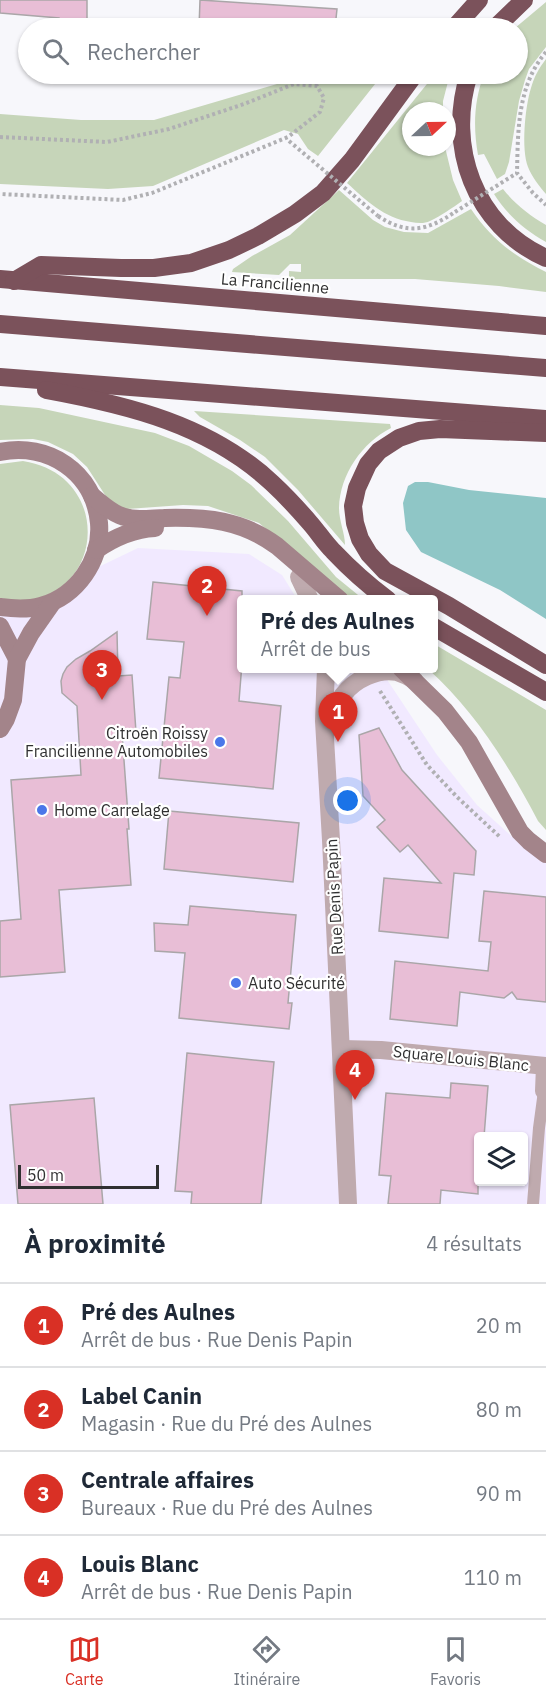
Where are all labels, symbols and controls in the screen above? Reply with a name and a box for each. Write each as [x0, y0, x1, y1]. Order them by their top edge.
search box [18, 18, 528, 84]
icon: search [39, 35, 72, 68]
text: Rechercher [87, 37, 200, 66]
north arrow [402, 102, 456, 156]
street label: La Francilienne [220, 268, 330, 298]
pin: 2 [188, 566, 226, 616]
popup [237, 595, 438, 673]
text: Pré des Aulnes [261, 606, 414, 635]
text: Arrêt de bus [261, 635, 371, 662]
pin: 3 [82, 650, 122, 700]
pin: 1 [318, 692, 358, 742]
place label: Citroën Roissy Francilienne Automobiles [25, 723, 208, 761]
marker: Citroën Roissy Francilienne Automobiles [213, 735, 227, 749]
your location [333, 786, 362, 815]
place label: Home Carrelage [54, 800, 170, 820]
marker: Home Carrelage [35, 803, 49, 817]
street label: Rue Denis Papin [321, 838, 347, 956]
place label: Auto Sécurité [248, 973, 345, 993]
marker: Auto Sécurité [229, 976, 243, 990]
street label: Square Louis Blanc [392, 1041, 530, 1075]
pin: 4 [336, 1050, 374, 1100]
map controls [474, 1132, 528, 1186]
button: layers [474, 1132, 528, 1186]
scale bar [18, 1162, 159, 1190]
text: 50 m [27, 1165, 64, 1185]
text: À proximité [24, 1226, 166, 1260]
text: 4 résultats [426, 1230, 522, 1257]
text: Pré des Aulnes [81, 1297, 235, 1326]
text: 1 [38, 1312, 50, 1339]
text: 20 m [476, 1312, 522, 1339]
text: Arrêt de bus · Rue Denis Papin [81, 1326, 353, 1353]
text: Label Canin [81, 1381, 202, 1410]
text: 2 [38, 1396, 50, 1423]
text: 80 m [476, 1396, 522, 1423]
text: Magasin · Rue du Pré des Aulnes [81, 1410, 372, 1437]
text: Centrale affaires [81, 1465, 254, 1494]
text: 3 [38, 1480, 50, 1507]
text: 90 m [476, 1480, 522, 1507]
text: Bureaux · Rue du Pré des Aulnes [81, 1494, 373, 1521]
text: Louis Blanc [81, 1549, 199, 1578]
text: 4 [38, 1564, 50, 1591]
text: 110 m [464, 1564, 522, 1591]
text: Arrêt de bus · Rue Denis Papin [81, 1578, 353, 1605]
tab: Carte [65, 1633, 104, 1689]
tab: Itinéraire [233, 1633, 300, 1689]
tab: Favoris [430, 1633, 481, 1689]

